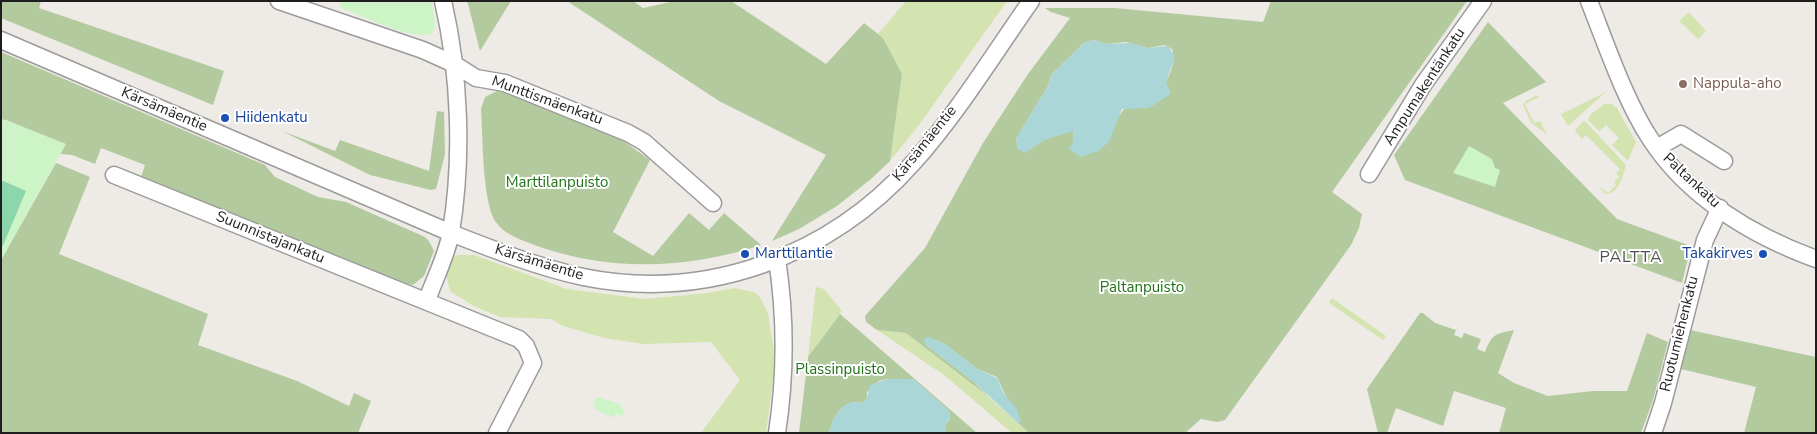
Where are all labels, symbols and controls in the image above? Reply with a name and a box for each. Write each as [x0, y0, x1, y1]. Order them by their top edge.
street label: Ampumakentänkatu [1380, 25, 1470, 149]
street label: Munttismäenkatu [489, 73, 605, 129]
place label: Nappula-aho [1693, 75, 1782, 93]
marker: Nappula-aho [1677, 78, 1689, 90]
street label: Kärsämäentie [118, 84, 210, 136]
street label: Kärsämäentie [889, 103, 961, 185]
place label: Hiidenkatu [235, 109, 308, 127]
marker: Hiidenkatu [219, 112, 231, 124]
street label: Paltankatu [1658, 150, 1724, 212]
park label: Marttilanpuisto [506, 174, 608, 192]
street label: Suunnistajankatu [213, 208, 327, 268]
street label: Kärsämäentie [492, 241, 586, 285]
place label: Marttilantie [755, 245, 833, 263]
place label: Takakirves [1682, 245, 1753, 263]
marker: Marttilantie [739, 248, 751, 260]
district label: PALTTA [1599, 248, 1663, 268]
marker: Takakirves [1757, 248, 1769, 260]
street label: Ruotumiehenkatu [1657, 274, 1703, 394]
park label: Paltanpuisto [1100, 279, 1184, 297]
park label: Plassinpuisto [795, 361, 885, 379]

